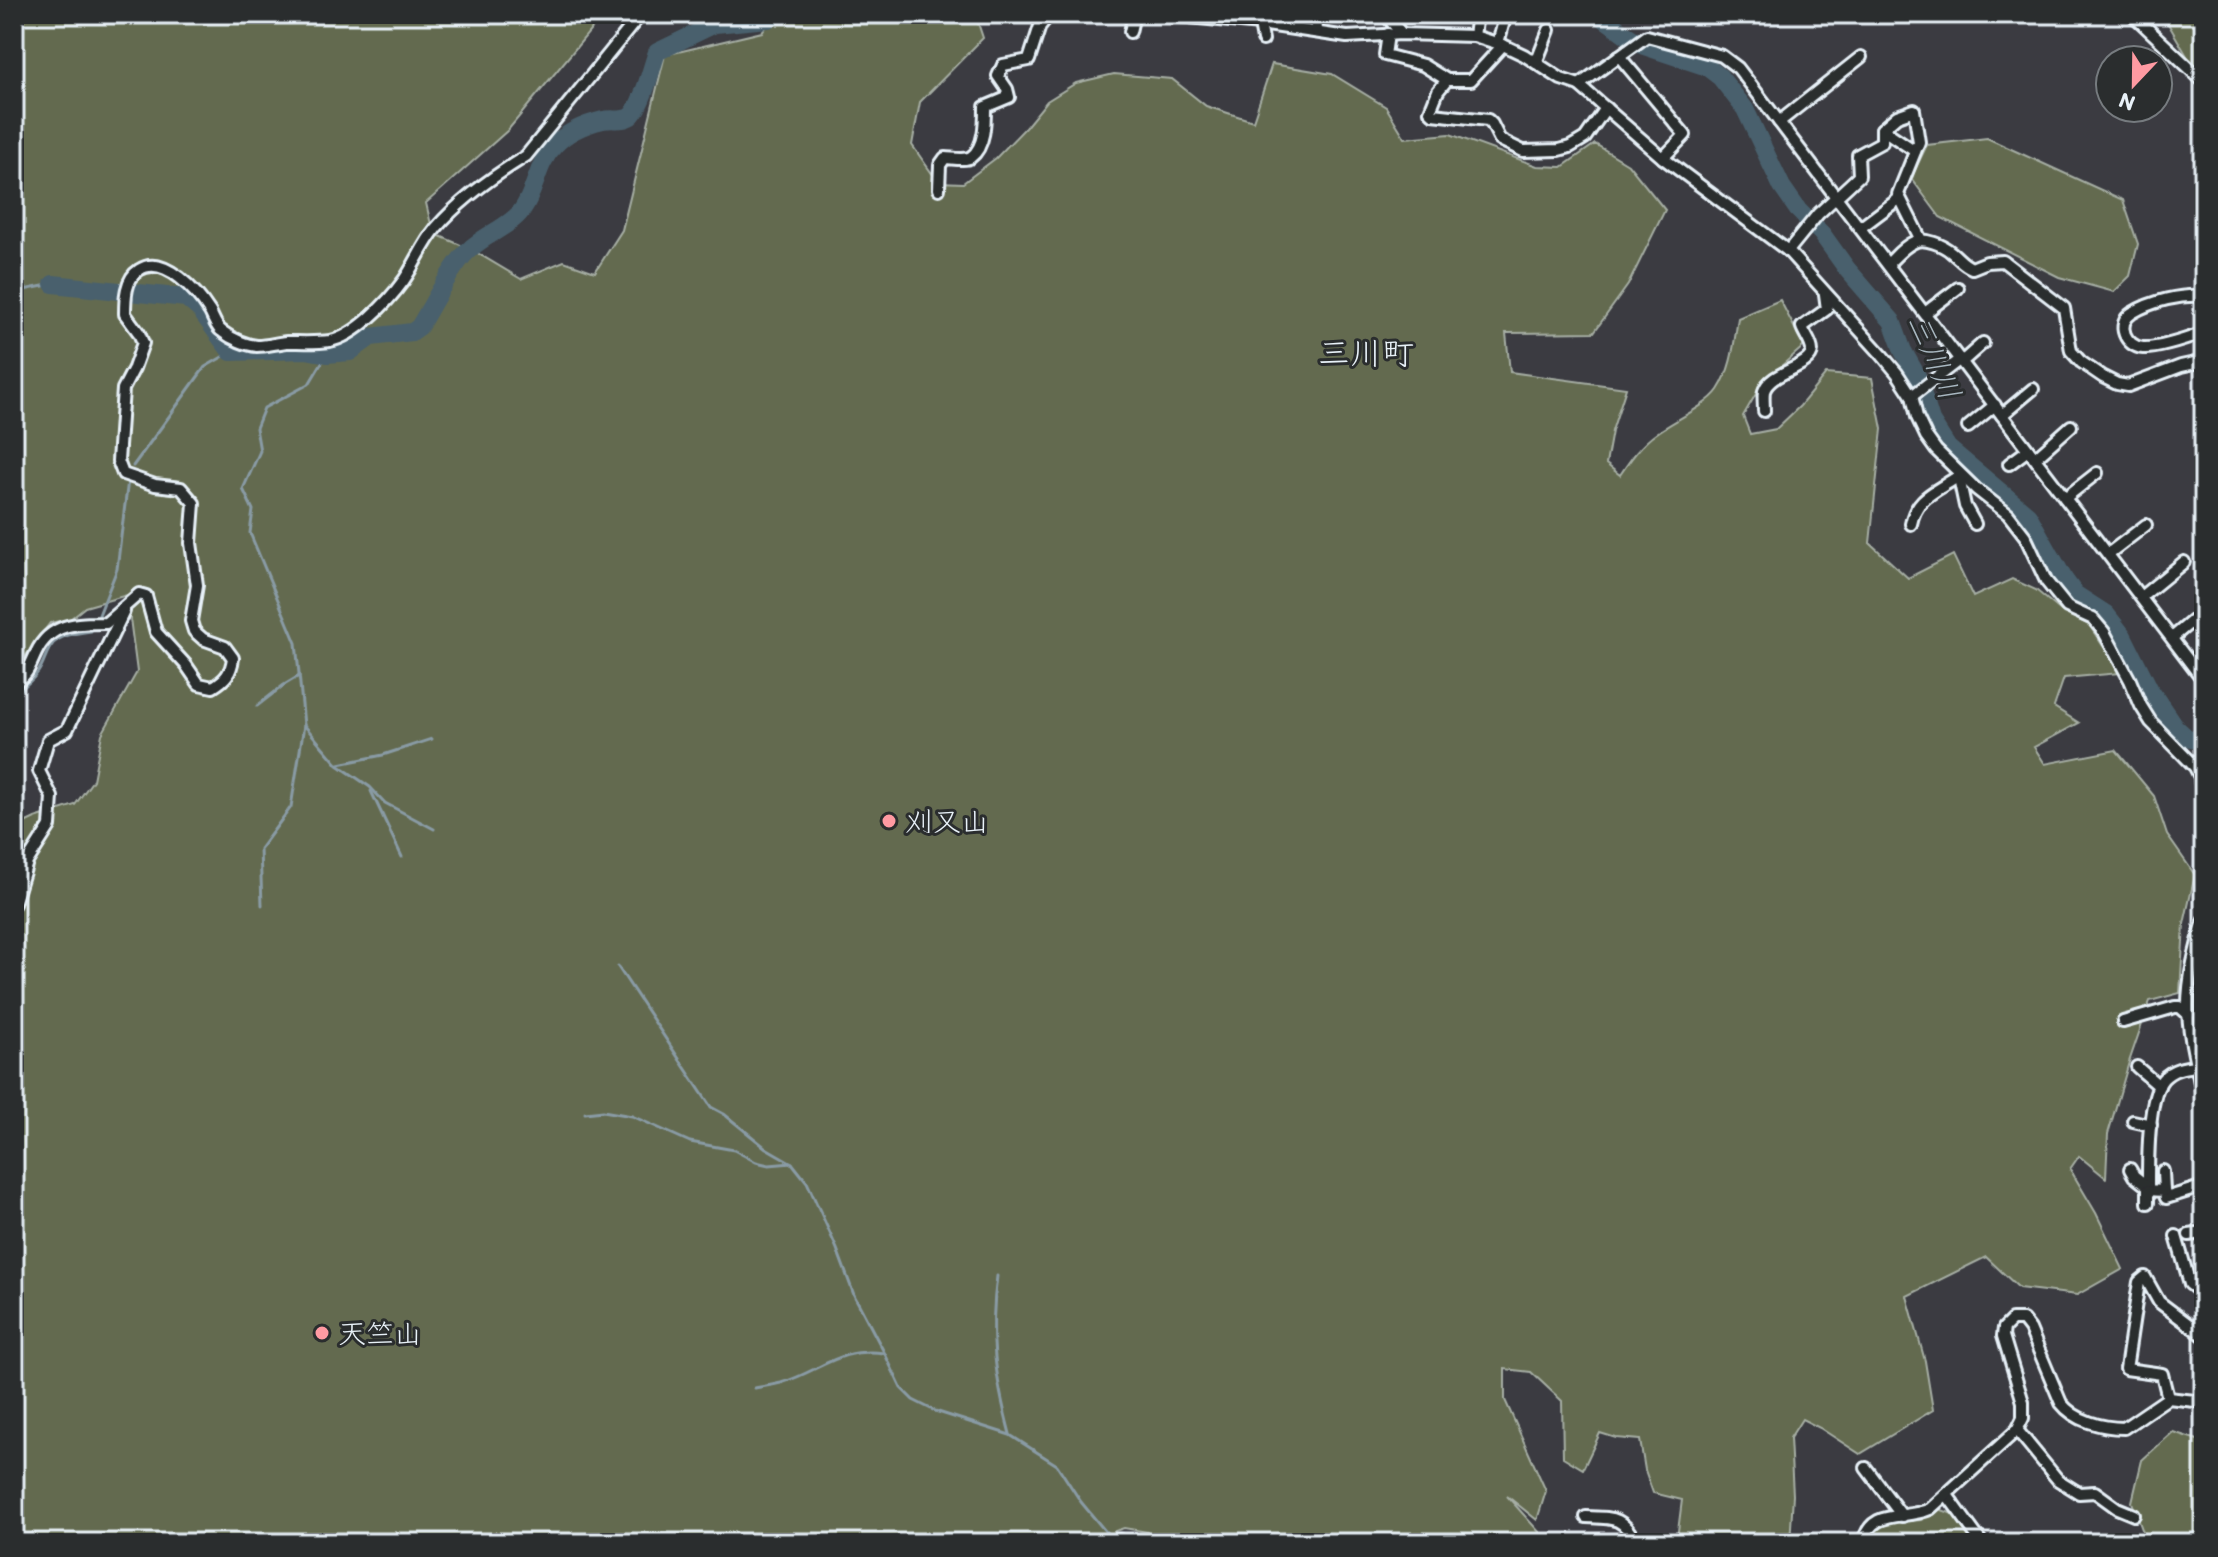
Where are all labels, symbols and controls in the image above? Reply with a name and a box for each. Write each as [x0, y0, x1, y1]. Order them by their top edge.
north arrow [2094, 44, 2174, 124]
text: N [2115, 87, 2139, 117]
water label: 三川川 [1900, 308, 1969, 405]
district label: 三川町 [1318, 334, 1414, 372]
place label: 刈又山 [905, 804, 989, 838]
marker: 刈又山 [880, 812, 898, 830]
place label: 天竺山 [338, 1316, 422, 1350]
marker: 天竺山 [313, 1324, 331, 1342]

